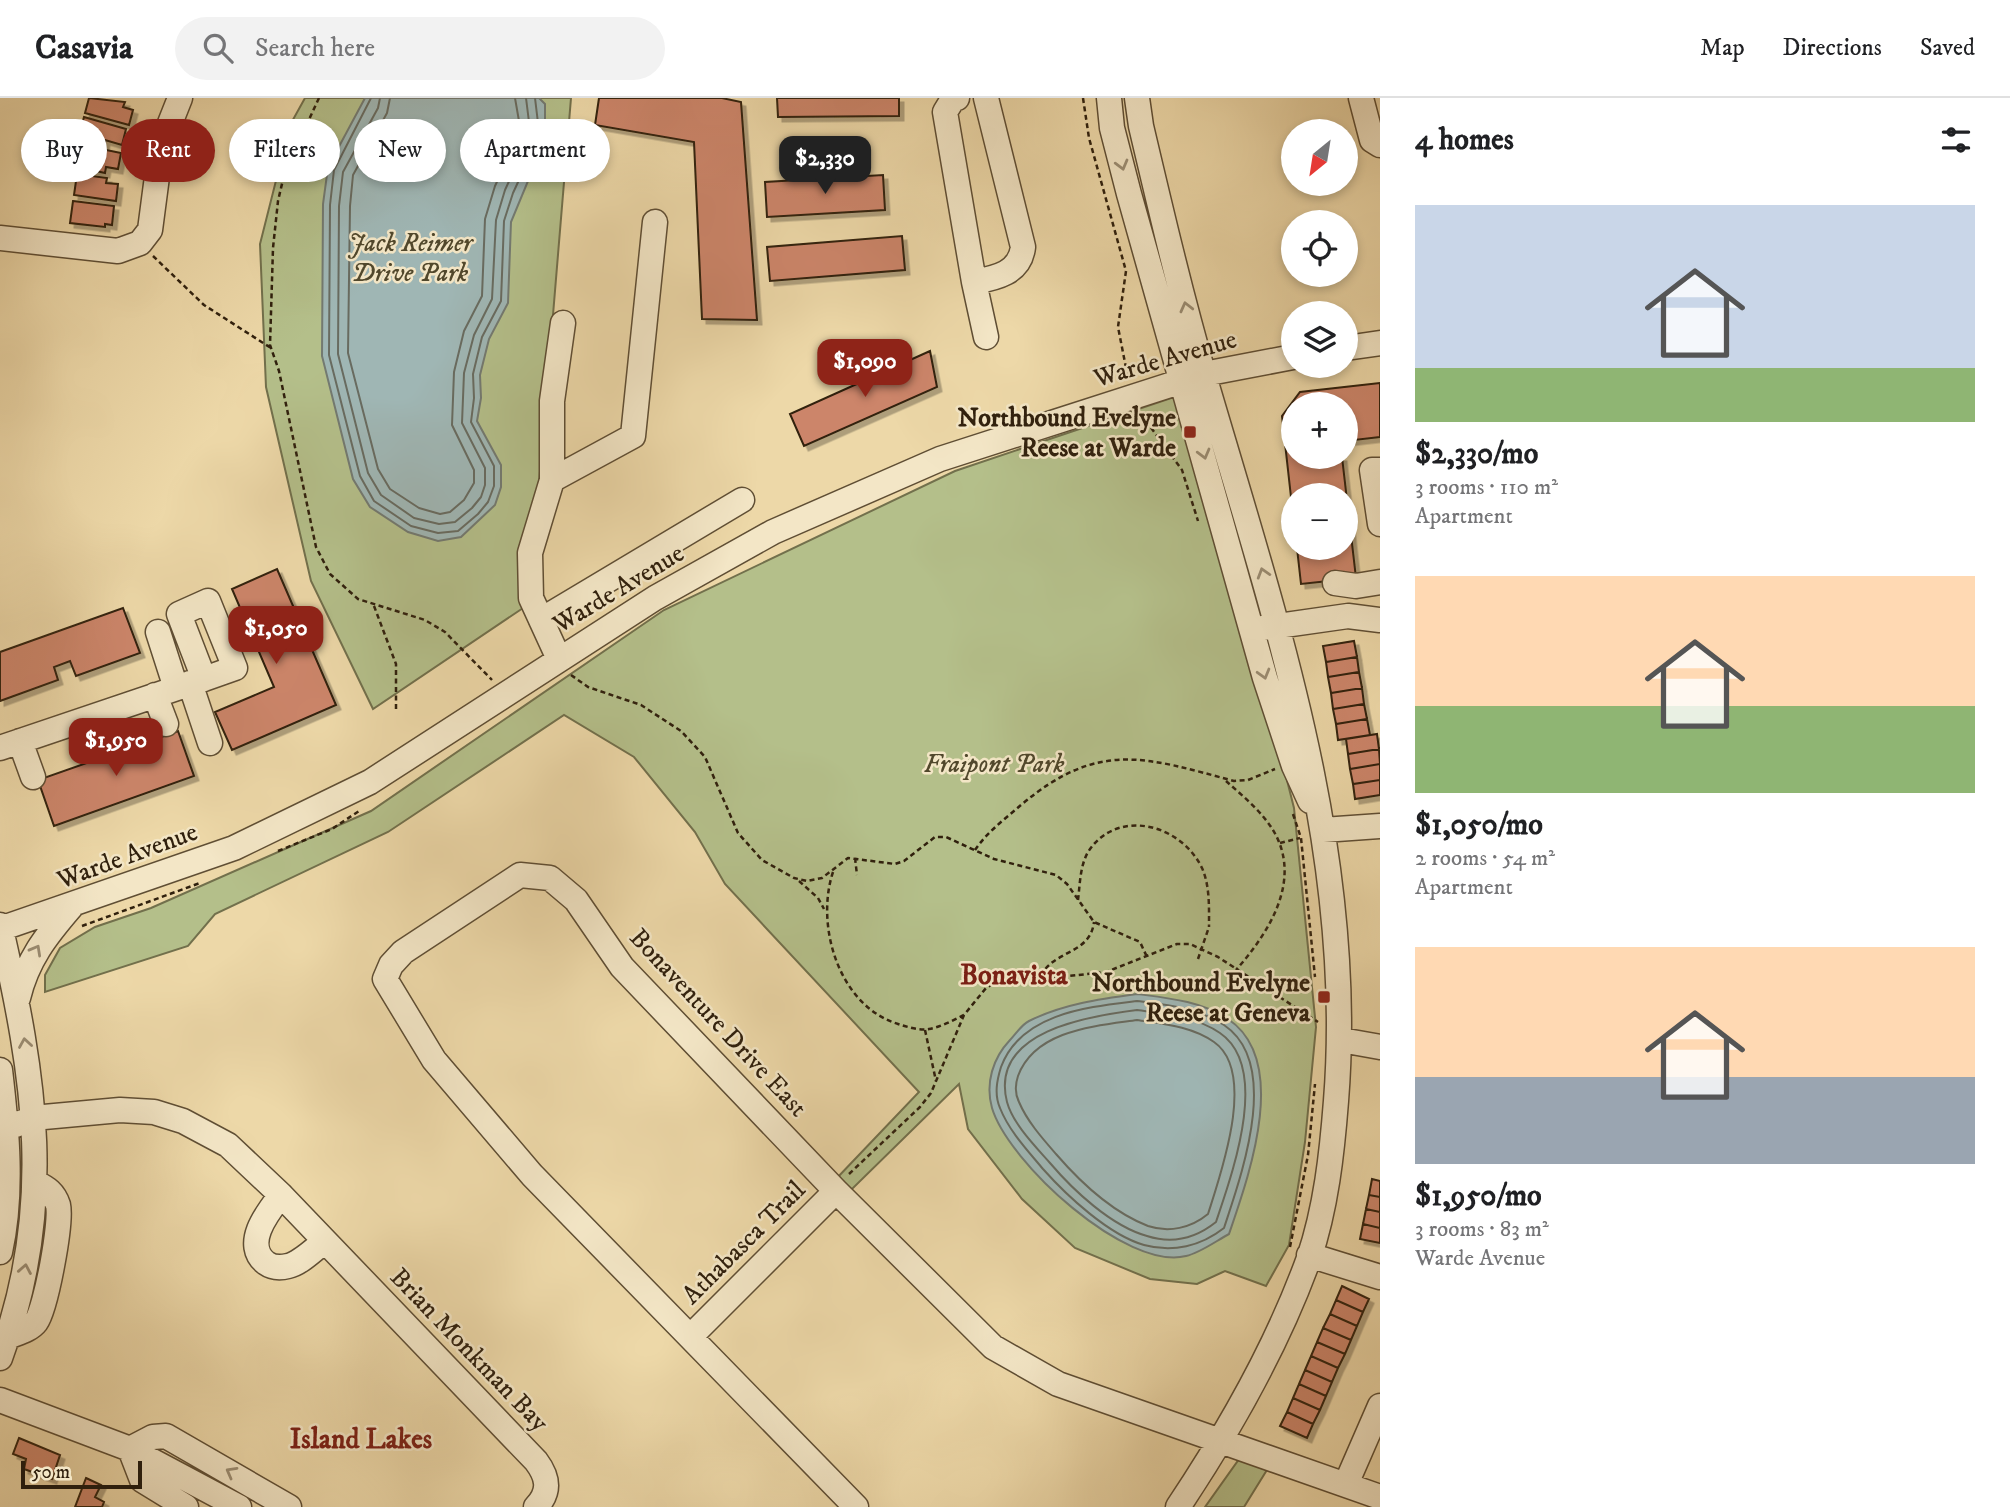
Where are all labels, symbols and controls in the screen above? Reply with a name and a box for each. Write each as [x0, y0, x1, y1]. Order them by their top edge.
search box [175, 17, 665, 80]
text: Casavia [35, 28, 133, 69]
icon: search [199, 29, 237, 67]
text: Search here [255, 32, 375, 65]
text: Map [1700, 33, 1745, 63]
text: Directions [1783, 33, 1882, 63]
text: Saved [1920, 33, 1975, 63]
chip: Buy [21, 119, 107, 182]
chip: Rent [121, 119, 215, 182]
chip: Filters [229, 119, 340, 182]
chip: New [354, 119, 446, 182]
chip: Apartment [460, 119, 610, 182]
north arrow [1281, 119, 1358, 196]
map controls [1281, 119, 1358, 560]
icon: filters [1937, 121, 1975, 159]
text: 4 homes [1415, 122, 1514, 159]
pin: $2,330 [768, 136, 882, 196]
text: $2,330 [795, 144, 855, 173]
one-way arrow [1113, 159, 1128, 171]
button: locate [1281, 210, 1358, 287]
park label: Jack Reimer Drive Park [348, 227, 474, 290]
icon: home [1632, 250, 1758, 376]
one-way arrow [1180, 301, 1194, 313]
button: layers [1281, 301, 1358, 378]
street label: Warde Avenue [1089, 323, 1241, 396]
pin: $1,090 [808, 340, 922, 399]
text: $1,090 [833, 347, 897, 376]
button: + [1281, 392, 1358, 469]
place label: Northbound Evelyne Reese at Warde [957, 402, 1176, 465]
marker: Northbound Evelyne Reese at Warde [1182, 424, 1198, 440]
text: $2,330/mo [1415, 436, 1538, 473]
one-way arrow [1195, 448, 1210, 460]
text: 3 rooms · 110 m² [1415, 473, 1558, 502]
button: − [1281, 483, 1358, 560]
text: Apartment [1415, 502, 1513, 531]
street label: Warde Avenue [546, 537, 690, 642]
one-way arrow [1257, 567, 1272, 579]
pin: $1,050 [219, 606, 333, 666]
text: $1,050 [244, 614, 308, 643]
icon: home [1632, 621, 1758, 747]
one-way arrow [1255, 668, 1270, 680]
pin: $1,950 [59, 718, 173, 778]
text: $1,950 [85, 726, 147, 755]
park label: Fraipont Park [924, 748, 1064, 781]
text: $1,050/mo [1415, 807, 1543, 844]
street label: Warde Avenue [52, 816, 202, 897]
text: 2 rooms · 54 m² [1415, 844, 1555, 873]
text: Apartment [1415, 873, 1513, 902]
street label: Bonaventure Drive East [622, 922, 814, 1124]
one-way arrow [28, 945, 41, 958]
district label: Bonavista [960, 958, 1069, 993]
place label: Northbound Evelyne Reese at Geneva [1091, 967, 1311, 1030]
marker: Northbound Evelyne Reese at Geneva [1316, 989, 1332, 1005]
icon: home [1632, 992, 1758, 1118]
one-way arrow [18, 1037, 33, 1049]
street label: Athabasca Trail [675, 1174, 813, 1312]
text: $1,950/mo [1415, 1178, 1542, 1215]
text: 3 rooms · 83 m² [1415, 1215, 1549, 1244]
text: Warde Avenue [1415, 1244, 1545, 1273]
street label: Brian Monkman Bay [382, 1261, 556, 1439]
one-way arrow [17, 1263, 32, 1275]
district label: Island Lakes [290, 1422, 433, 1457]
scale bar [21, 1458, 142, 1490]
text: 50 m [32, 1461, 70, 1484]
one-way arrow [225, 1467, 238, 1480]

